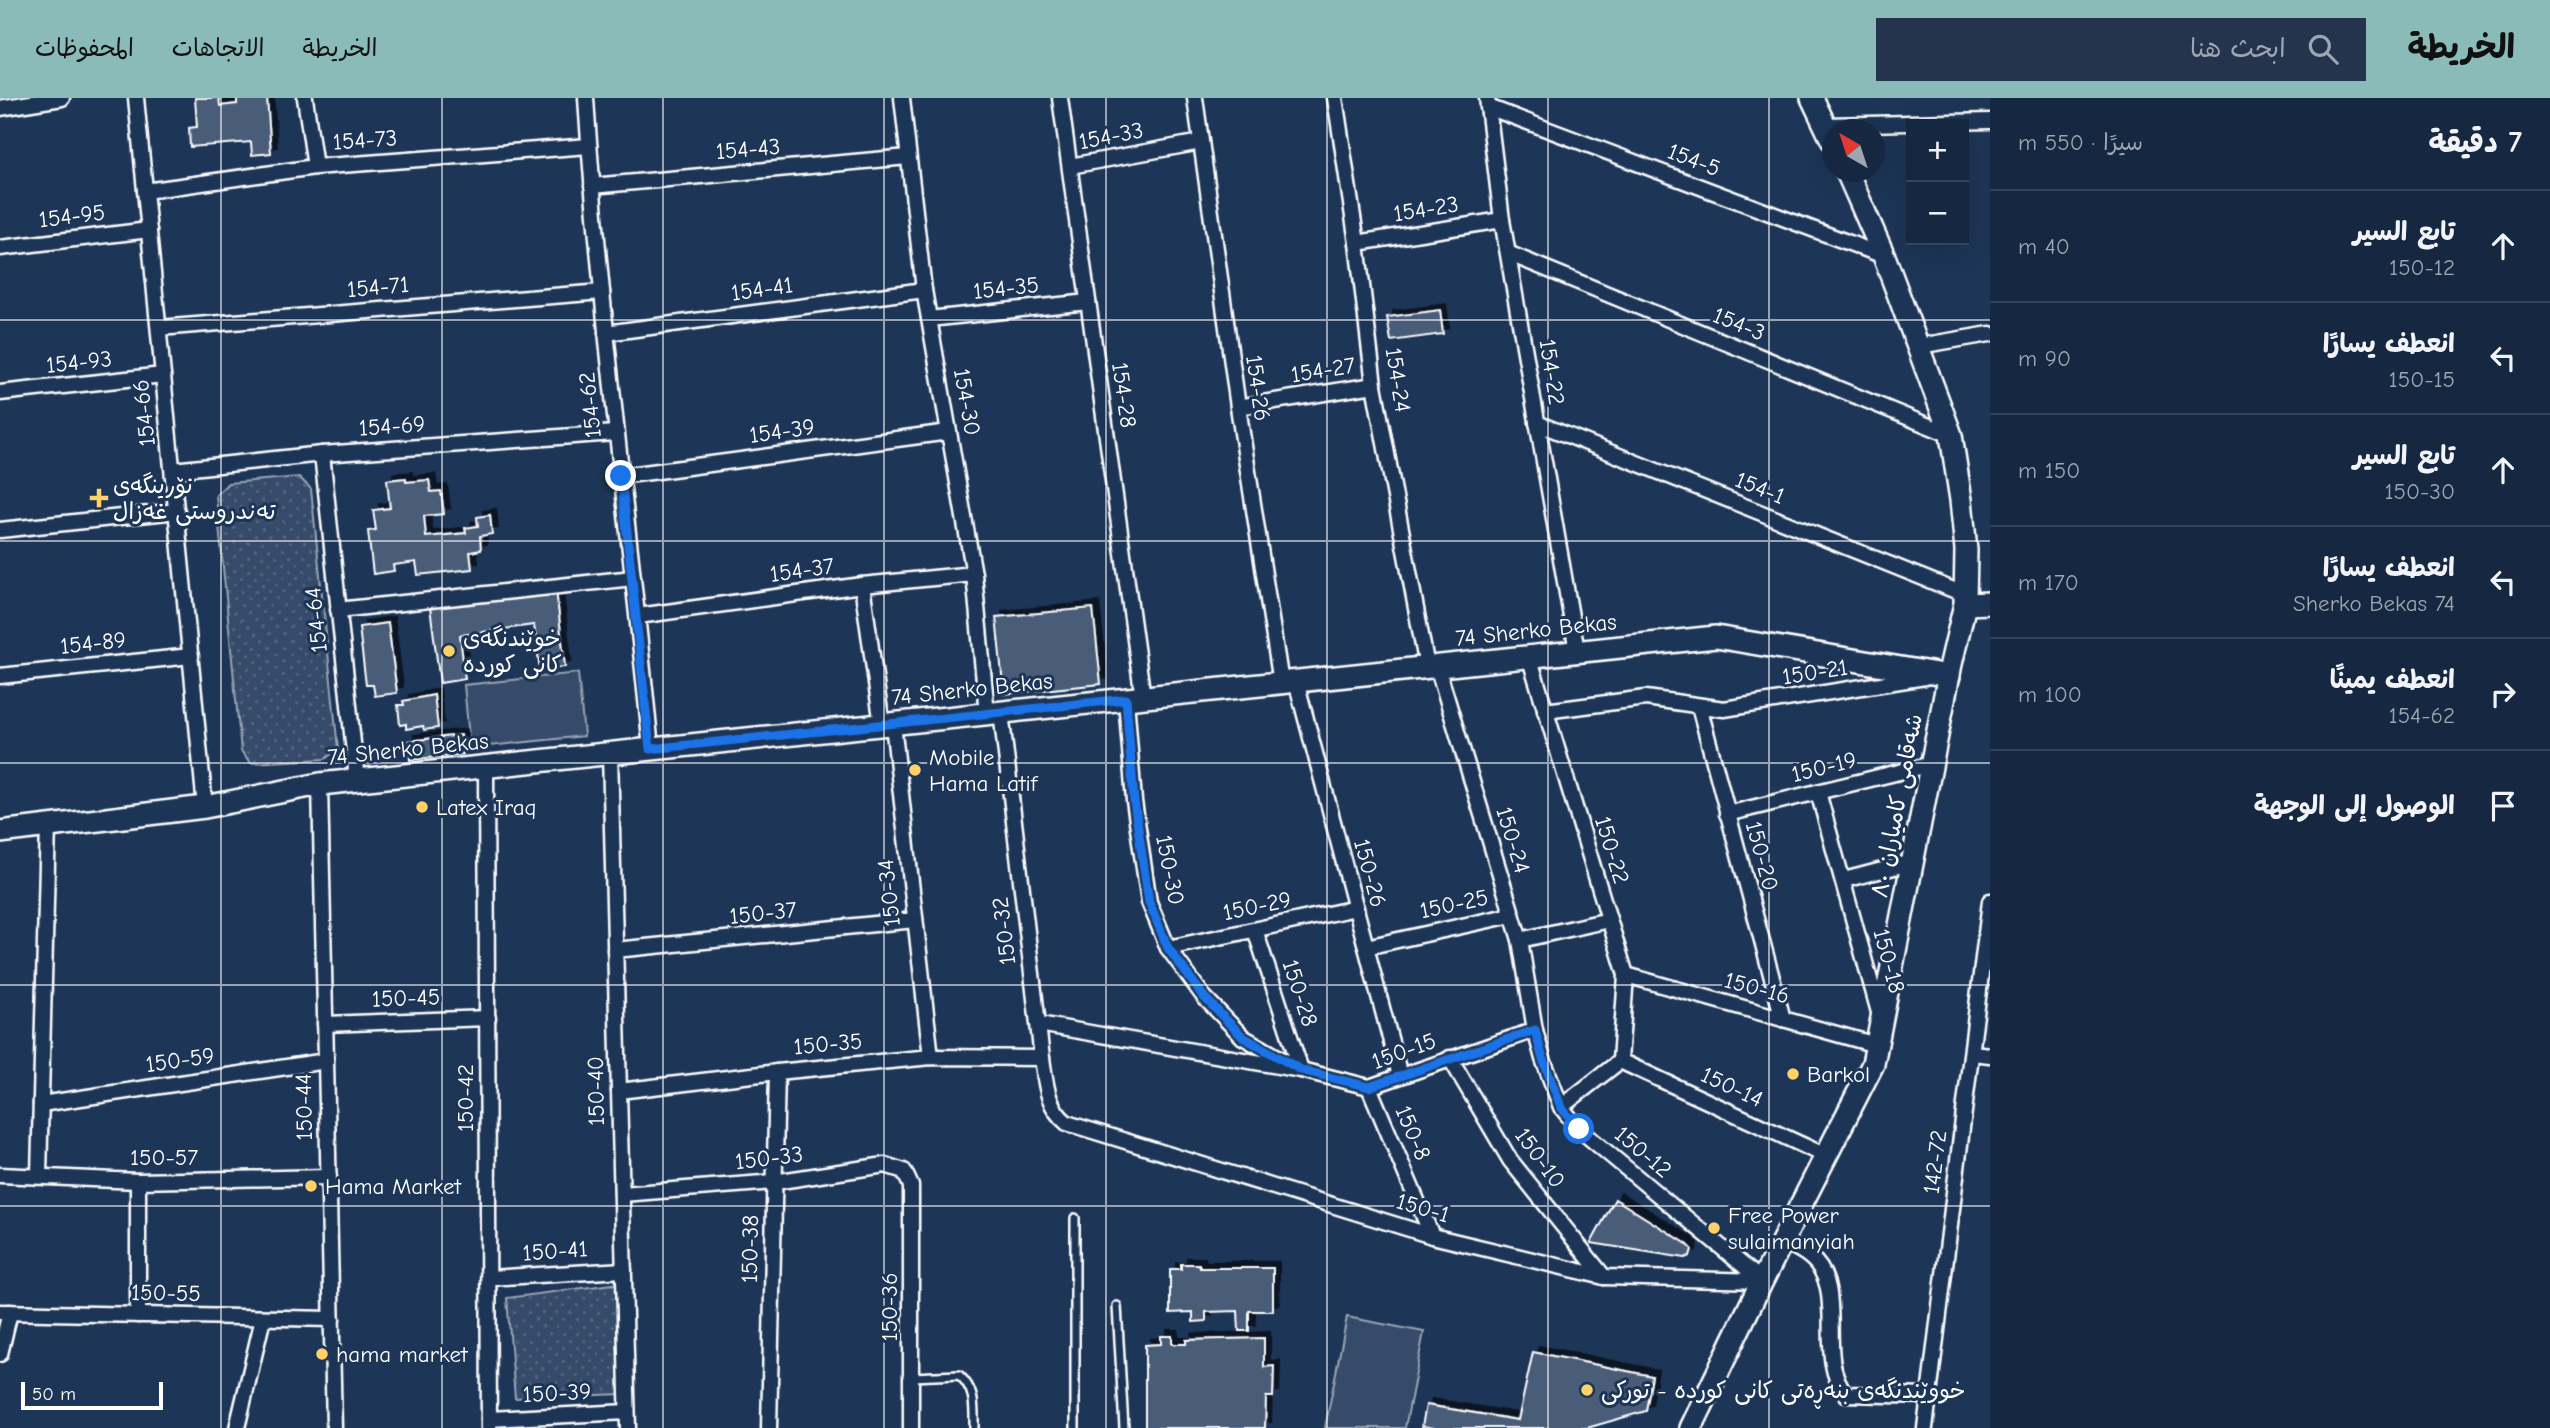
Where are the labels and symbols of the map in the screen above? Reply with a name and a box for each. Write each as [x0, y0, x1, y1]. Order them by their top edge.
street label: 154-33 [1076, 117, 1146, 155]
north arrow [1822, 119, 1885, 182]
street label: 154-73 [332, 124, 398, 156]
street label: 154-43 [715, 133, 781, 165]
street label: 154-5 [1664, 138, 1724, 182]
street label: 154-23 [1391, 191, 1461, 227]
street label: 154-95 [37, 199, 107, 233]
street label: 154-71 [346, 271, 410, 303]
street label: 154-41 [729, 271, 795, 307]
street label: 154-35 [972, 271, 1040, 305]
street label: 154-3 [1709, 301, 1769, 347]
street label: 154-22 [1534, 337, 1570, 407]
street label: 154-93 [45, 345, 113, 379]
street label: 154-24 [1380, 346, 1416, 414]
street label: 154-27 [1289, 352, 1357, 388]
street label: 154-26 [1240, 353, 1276, 423]
street label: 154-28 [1106, 361, 1142, 429]
street label: 154-30 [948, 366, 986, 438]
street label: 154-62 [573, 371, 607, 439]
street label: 154-66 [127, 378, 161, 448]
street label: 154-69 [358, 410, 426, 442]
street label: 154-39 [748, 413, 816, 449]
route end [605, 460, 636, 491]
street label: 154-1 [1731, 466, 1789, 510]
place label: نۆرینگەی تەندروستی غەزال [113, 472, 276, 526]
marker: نۆرینگەی تەندروستی غەزال [91, 490, 107, 506]
street label: 154-37 [768, 552, 836, 588]
street label: 154-64 [299, 586, 333, 654]
street label: 74 Sherko Bekas [1454, 608, 1618, 652]
place label: خوێندنگەی کانی کوردە [463, 625, 562, 679]
street label: 154-89 [59, 626, 127, 660]
marker: خوێندنگەی کانی کوردە [441, 643, 457, 659]
street label: 150-21 [1780, 654, 1850, 690]
street label: 74 Sherko Bekas [890, 667, 1054, 711]
street label: شەقامی کامیاران ٨٠ [1866, 712, 1929, 901]
street label: 74 Sherko Bekas [326, 727, 490, 771]
place label: Mobile Hama Latif [929, 744, 1039, 797]
street label: 150-19 [1789, 746, 1859, 788]
marker: Mobile Hama Latif [907, 762, 923, 778]
place label: Latex Iraq [436, 794, 537, 821]
marker: Latex Iraq [414, 799, 430, 815]
street label: 150-24 [1490, 804, 1536, 876]
street label: 150-22 [1589, 813, 1635, 887]
street label: 150-20 [1740, 818, 1784, 894]
street label: 150-30 [1150, 833, 1190, 907]
street label: 150-26 [1348, 836, 1392, 910]
street label: 150-34 [872, 858, 906, 928]
street label: 150-25 [1417, 884, 1491, 924]
street label: 150-29 [1220, 886, 1294, 926]
street label: 150-32 [986, 895, 1022, 967]
street label: 150-37 [728, 896, 798, 930]
street label: 150-18 [1867, 926, 1911, 996]
street label: 150-28 [1277, 956, 1323, 1030]
street label: 150-16 [1721, 966, 1793, 1010]
street label: 150-45 [371, 983, 441, 1013]
street label: 150-15 [1368, 1027, 1440, 1075]
street label: 150-35 [792, 1028, 864, 1060]
street label: 150-59 [144, 1042, 216, 1078]
street label: 150-40 [582, 1056, 610, 1126]
street label: 150-14 [1697, 1061, 1767, 1113]
place label: Barkol [1807, 1061, 1870, 1088]
street label: 150-42 [452, 1064, 479, 1132]
marker: Barkol [1785, 1066, 1801, 1082]
street label: 150-44 [290, 1073, 318, 1141]
street label: 150-8 [1389, 1102, 1437, 1164]
route start [1563, 1113, 1594, 1144]
street label: 150-12 [1609, 1120, 1677, 1184]
street label: 150-10 [1509, 1123, 1571, 1193]
street label: 142-72 [1918, 1128, 1952, 1196]
street label: 150-33 [734, 1140, 804, 1176]
street label: 150-57 [130, 1144, 198, 1171]
place label: Hama Market [325, 1173, 463, 1200]
marker: Hama Market [303, 1178, 319, 1194]
street label: 150-1 [1393, 1188, 1453, 1228]
place label: Free Power sulaimanyiah [1728, 1202, 1855, 1255]
street label: 150-38 [736, 1215, 764, 1283]
marker: Free Power sulaimanyiah [1706, 1220, 1722, 1236]
street label: 150-41 [522, 1235, 588, 1267]
street label: 150-36 [876, 1273, 903, 1341]
street label: 150-55 [131, 1279, 201, 1307]
place label: hama market [336, 1341, 469, 1368]
marker: hama market [314, 1346, 330, 1362]
place label: خووێندنگەی بنەڕەتی کانی کوردە - تورکی [1601, 1377, 1966, 1409]
street label: 150-39 [522, 1378, 592, 1408]
scale bar [21, 1379, 163, 1411]
marker: خووێندنگەی بنەڕەتی کانی کوردە - تورکی [1579, 1382, 1595, 1398]

